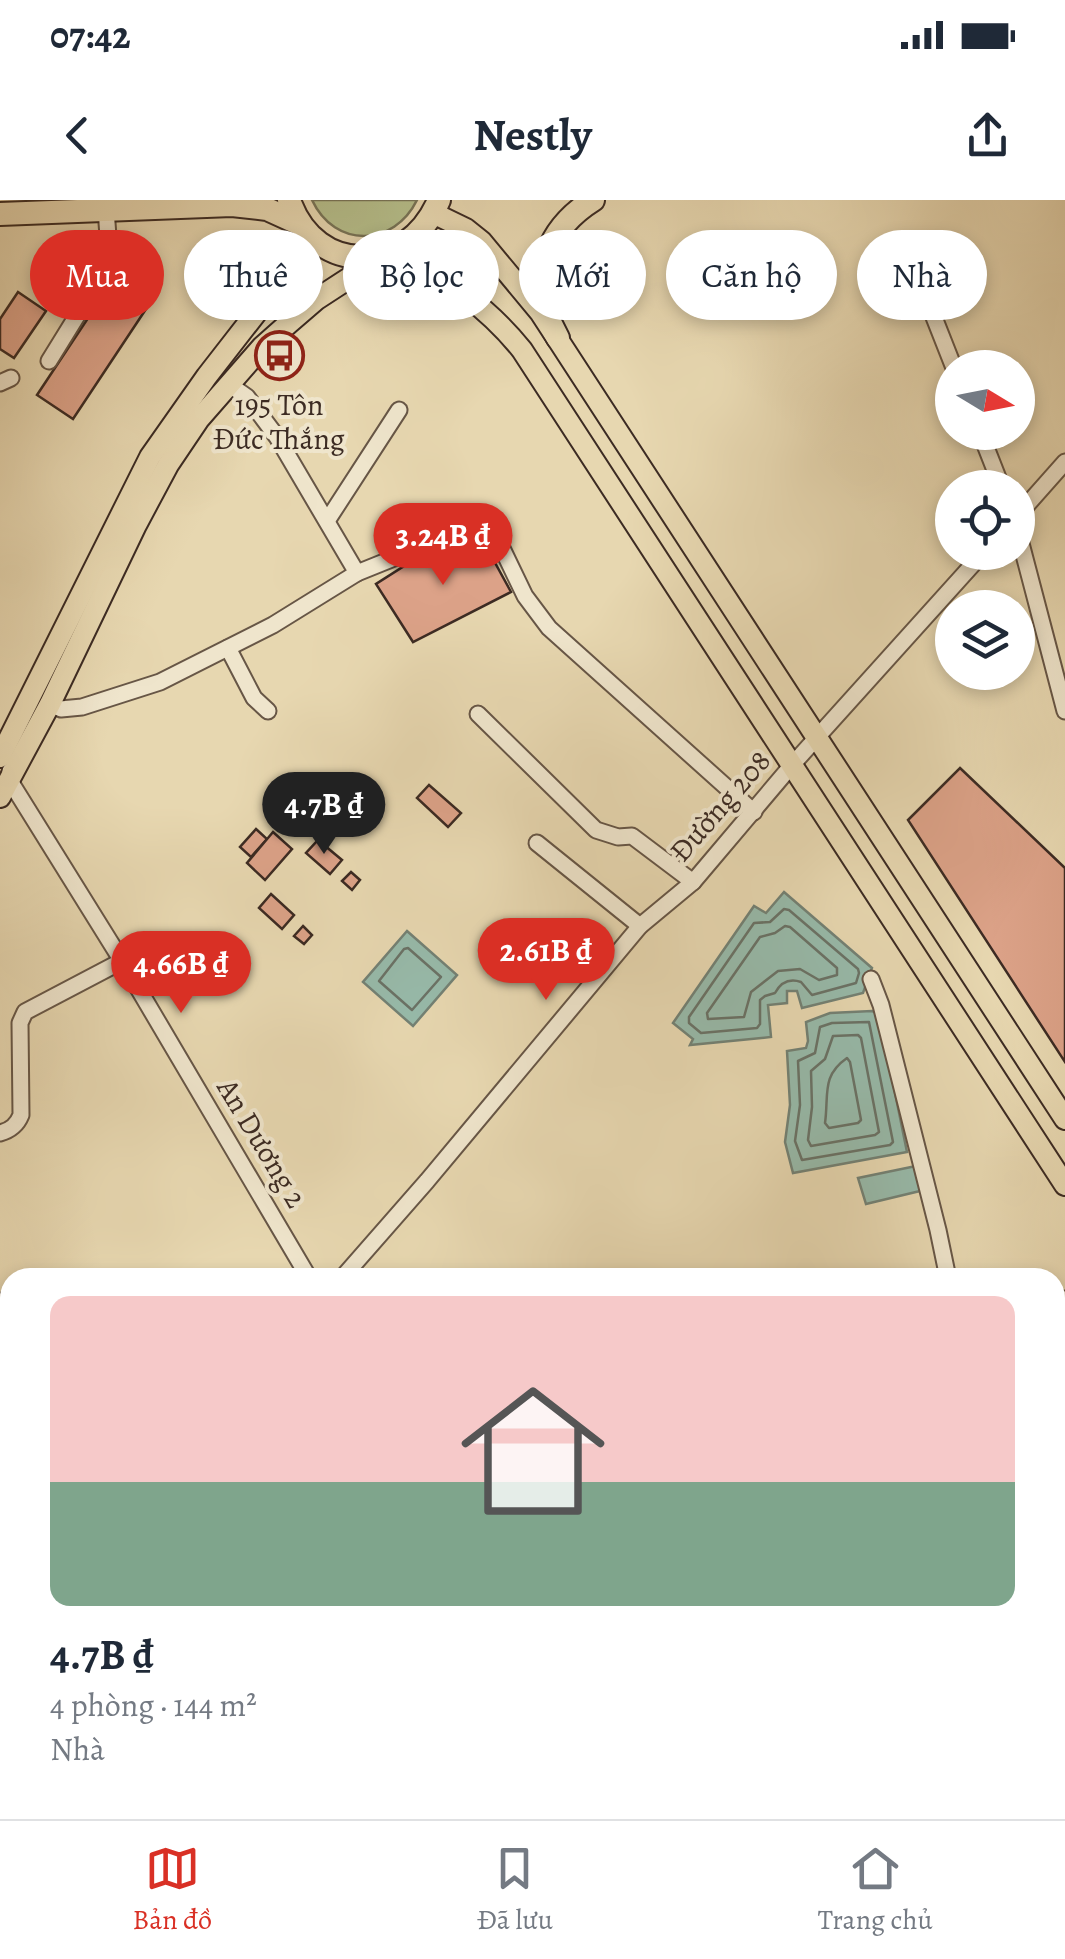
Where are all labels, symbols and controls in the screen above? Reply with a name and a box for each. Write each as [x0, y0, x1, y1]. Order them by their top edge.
text: 07:42 [50, 9, 131, 61]
text: Nestly [473, 104, 592, 166]
icon: back [50, 108, 105, 163]
icon: share [960, 108, 1015, 163]
chip: Mua [30, 230, 164, 320]
chip: Thuê [184, 230, 323, 320]
chip: Bộ lọc [343, 230, 499, 320]
chip: Mới [519, 230, 646, 320]
chip: Căn hộ [666, 230, 837, 320]
chip: Nhà [857, 230, 987, 320]
bus stop icon: 195 Tôn Đức Thắng [253, 330, 305, 382]
north arrow [935, 350, 1035, 450]
map controls [935, 350, 1035, 690]
place label: 195 Tôn Đức Thắng [213, 385, 345, 459]
button: locate [935, 470, 1035, 570]
pin: 3.24B ₫ [351, 503, 535, 588]
text: 3.24B ₫ [395, 513, 491, 557]
button: layers [935, 590, 1035, 690]
street label: Đường 208 [660, 742, 780, 870]
pin: 4.7B ₫ [243, 772, 405, 857]
text: 4.7B ₫ [284, 782, 364, 826]
pin: 2.61B ₫ [454, 918, 638, 1003]
text: 2.61B ₫ [500, 928, 592, 972]
pin: 4.66B ₫ [89, 931, 273, 1016]
text: 4.66B ₫ [133, 941, 229, 985]
street label: An Dương 2 [207, 1070, 316, 1215]
icon: home [443, 1361, 623, 1541]
text: 4.7B ₫ [50, 1626, 154, 1683]
text: 4 phòng · 144 m² [50, 1683, 257, 1727]
text: Nhà [50, 1727, 105, 1771]
tab: Bản đồ [132, 1841, 212, 1939]
tab: Đã lưu [477, 1841, 553, 1939]
tab: Trang chủ [818, 1841, 933, 1939]

